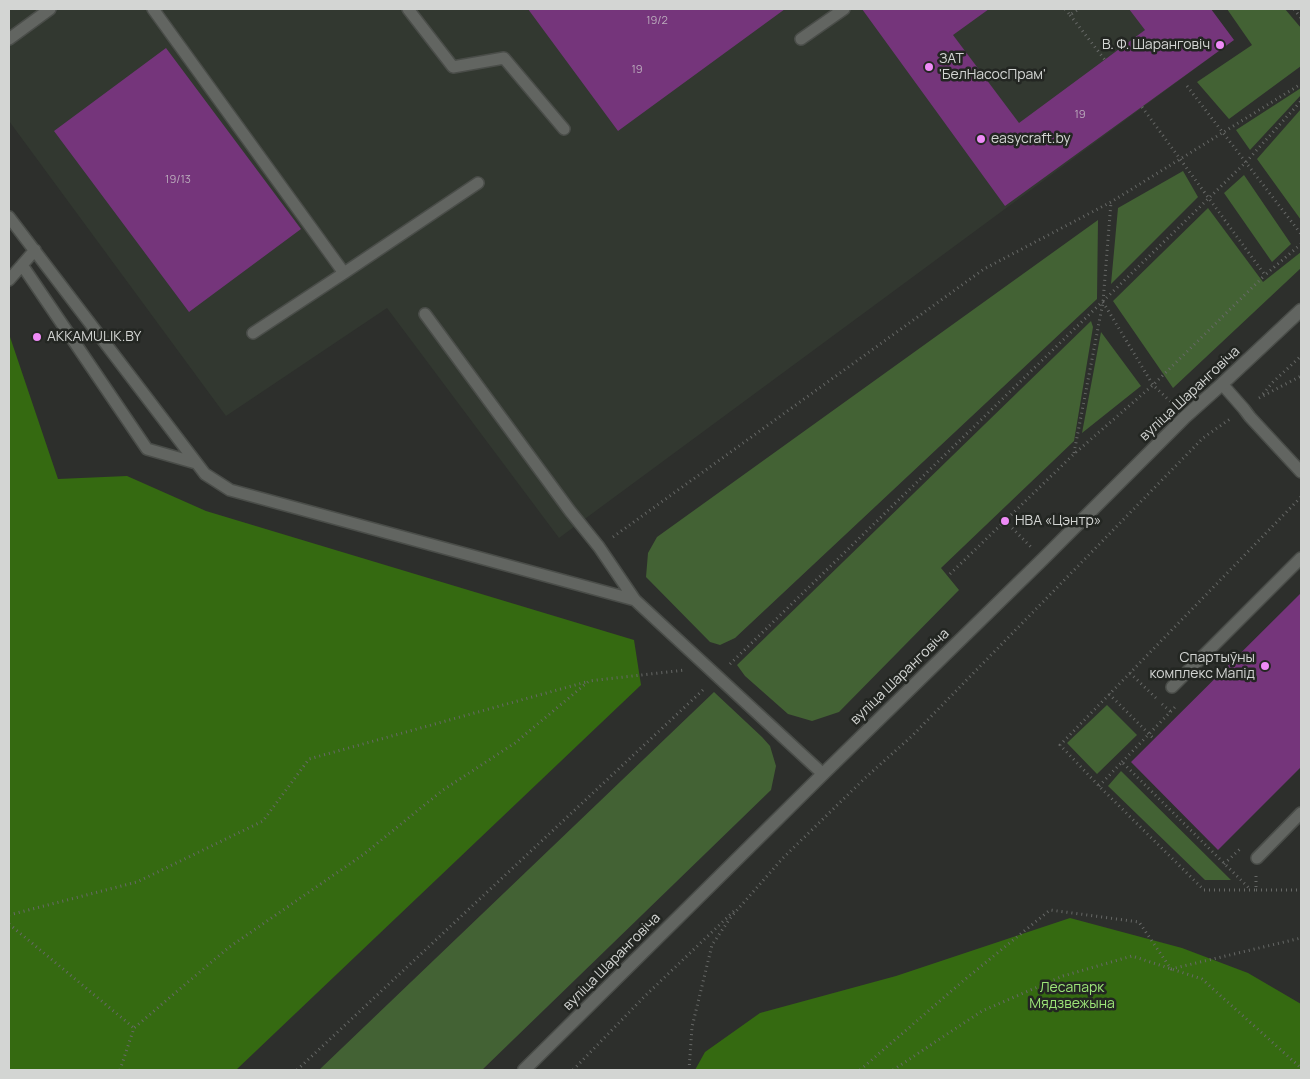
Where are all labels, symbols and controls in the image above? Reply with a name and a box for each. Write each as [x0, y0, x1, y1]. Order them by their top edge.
house number: 19/2 [646, 14, 668, 28]
place label: В. Ф. Шаранговіч [1102, 37, 1210, 53]
marker: В. Ф. Шаранговіч [1214, 39, 1226, 51]
place label: ЗАТ 'БелНасосПрам' [939, 51, 1046, 84]
marker: ЗАТ 'БелНасосПрам' [923, 61, 935, 73]
house number: 19 [631, 63, 643, 77]
house number: 19 [1074, 108, 1086, 122]
place label: easycraft.by [991, 131, 1071, 147]
marker: easycraft.by [975, 133, 987, 145]
house number: 19/13 [165, 173, 191, 187]
place label: AKKAMULIK.BY [47, 329, 141, 345]
marker: AKKAMULIK.BY [31, 331, 43, 343]
street label: вуліца Шаранговіча [1136, 343, 1244, 445]
place label: НВА «Цэнтр» [1015, 513, 1101, 529]
marker: НВА «Цэнтр» [999, 515, 1011, 527]
street label: вуліца Шаранговіча [847, 626, 953, 728]
place label: Спартыўны комплекс Мапід [1150, 650, 1255, 682]
marker: Спартыўны комплекс Мапід [1259, 660, 1271, 672]
street label: вуліца Шаранговіча [560, 910, 664, 1014]
park label: Лесапарк Мядзвежына [1029, 980, 1115, 1012]

